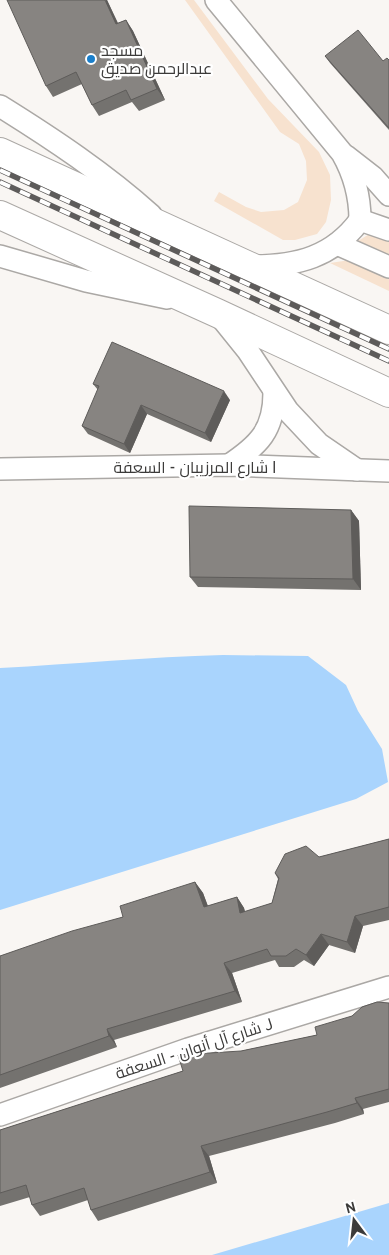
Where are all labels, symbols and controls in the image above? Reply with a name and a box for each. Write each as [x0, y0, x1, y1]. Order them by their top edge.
place label: مسجد عبدالرحمن صديق [101, 42, 212, 80]
marker: مسجد عبدالرحمن صديق [85, 53, 97, 65]
street label: شارع المرزيبان - السعفة I [113, 459, 277, 479]
street label: شارع آل أنوان - السعفة J [113, 1014, 276, 1085]
north arrow [329, 1195, 379, 1245]
text: N [344, 1199, 358, 1218]

